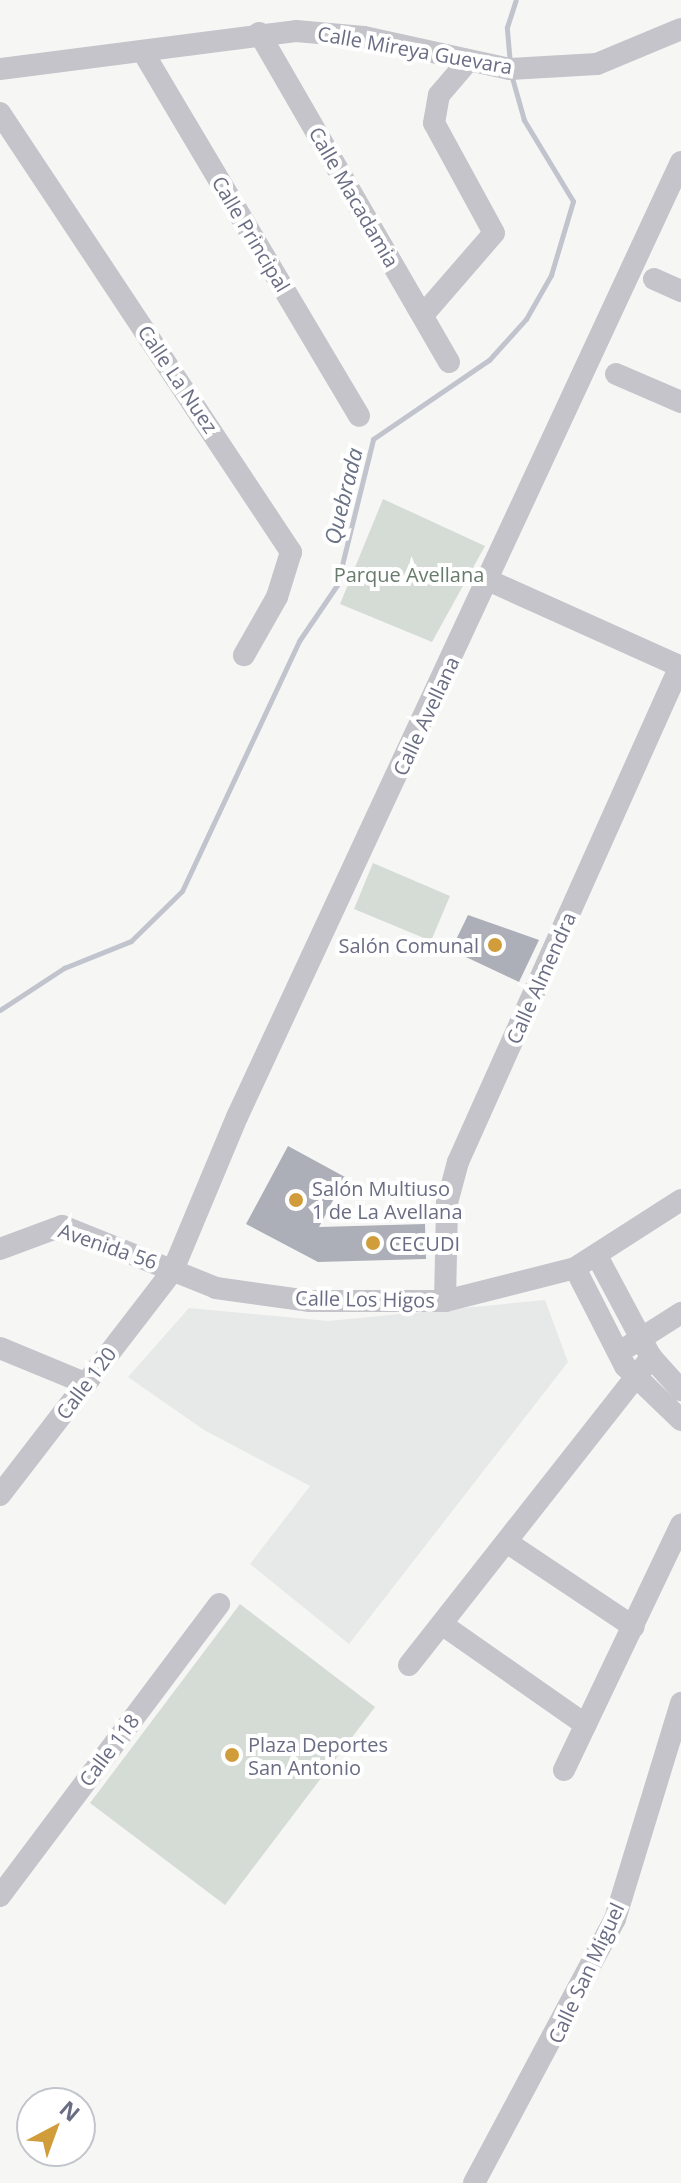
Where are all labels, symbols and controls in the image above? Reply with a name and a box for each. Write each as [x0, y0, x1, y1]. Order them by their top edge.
street label: Calle Mireya Guevara [316, 21, 514, 79]
street label: Calle Macadamia [304, 123, 404, 271]
street label: Calle Principal [207, 172, 295, 296]
street label: Calle La Nuez [133, 321, 223, 437]
water label: Quebrada [318, 445, 368, 547]
park label: Parque Avellana [334, 562, 484, 586]
street label: Calle Avellana [388, 653, 464, 779]
street label: Calle Almendra [501, 909, 581, 1047]
place label: Salón Comunal [339, 933, 479, 957]
marker: Salón Comunal [486, 936, 504, 954]
place label: Salón Multiuso 1 de La Avellana [312, 1176, 462, 1223]
marker: Salón Multiuso 1 de La Avellana [287, 1191, 305, 1209]
street label: Avenida 56 [56, 1218, 160, 1274]
place label: CECUDI [389, 1231, 460, 1255]
marker: CECUDI [364, 1234, 382, 1252]
street label: Calle Los Higos [295, 1286, 435, 1312]
street label: Calle 120 [51, 1342, 121, 1424]
street label: Calle 118 [74, 1709, 144, 1791]
place label: Plaza Deportes San Antonio [248, 1732, 388, 1779]
marker: Plaza Deportes San Antonio [223, 1746, 241, 1764]
street label: Calle San Miguel [543, 1899, 629, 2047]
north arrow [16, 2087, 96, 2167]
text: N [54, 2093, 87, 2128]

